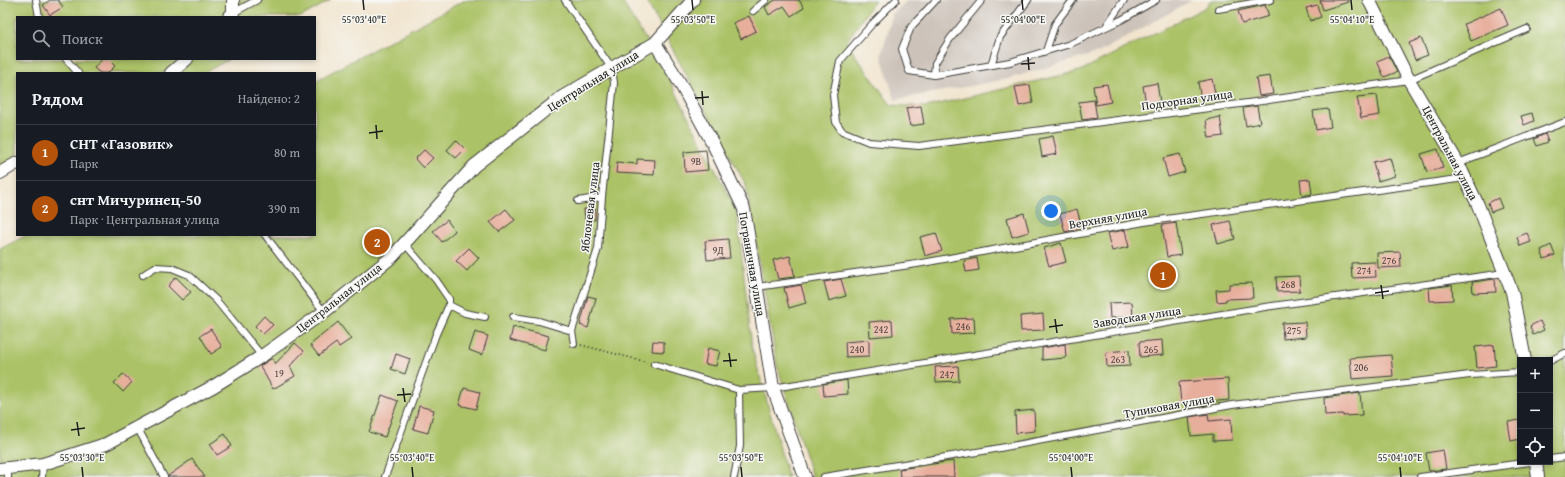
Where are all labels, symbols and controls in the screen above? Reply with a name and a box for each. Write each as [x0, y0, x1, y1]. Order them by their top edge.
text: 55°03'40"E [342, 12, 386, 27]
text: 55°03'50"E [671, 12, 715, 27]
text: 55°04'00"E [1001, 12, 1045, 27]
text: 55°04'10"E [1330, 12, 1374, 27]
search box [16, 16, 316, 60]
icon: search [30, 27, 52, 49]
text: Поиск [62, 28, 103, 49]
street label: Центральная улица [544, 46, 642, 115]
street label: Подгорная улица [1140, 85, 1234, 114]
text: Рядом [32, 86, 83, 111]
text: Найдено: 2 [238, 89, 300, 108]
street label: Центральная улица [1418, 103, 1483, 203]
text: СНТ «Газовик» [70, 133, 173, 154]
text: 1 [42, 143, 48, 162]
text: 80 m [274, 143, 300, 162]
text: Парк [70, 154, 98, 173]
house number: 9В [691, 154, 702, 169]
street label: Яблоневая улица [575, 160, 604, 254]
text: снт Мичуринец-50 [70, 189, 201, 210]
text: 2 [42, 199, 48, 218]
text: 390 m [268, 199, 300, 218]
your location [1041, 201, 1061, 221]
street label: Верхняя улица [1067, 202, 1149, 233]
text: Парк · Центральная улица [70, 210, 219, 229]
street label: Пограничная улица [735, 211, 770, 318]
pin: 2 [364, 227, 390, 257]
house number: 9Д [712, 243, 724, 258]
house number: 276 [1382, 253, 1396, 268]
street label: Центральная улица [292, 259, 385, 336]
pin: 1 [1150, 260, 1176, 290]
house number: 274 [1357, 263, 1371, 278]
house number: 268 [1281, 277, 1295, 292]
street label: Заводская улица [1092, 301, 1182, 332]
house number: 246 [956, 319, 970, 334]
house number: 242 [874, 322, 888, 337]
house number: 275 [1287, 323, 1301, 338]
house number: 240 [850, 342, 864, 357]
house number: 265 [1144, 342, 1158, 357]
house number: 263 [1111, 352, 1125, 367]
map controls [1517, 357, 1553, 465]
button: + [1517, 357, 1553, 393]
house number: 206 [1354, 360, 1368, 375]
house number: 19 [274, 366, 284, 381]
house number: 247 [940, 367, 954, 382]
street label: Тупиковая улица [1122, 389, 1216, 422]
button: − [1517, 393, 1553, 429]
button: locate [1517, 429, 1553, 465]
text: 55°03'30"E [60, 450, 104, 465]
text: 55°03'40"E [390, 450, 434, 465]
text: 55°03'50"E [719, 450, 763, 465]
text: 55°04'00"E [1049, 450, 1093, 465]
text: 55°04'10"E [1378, 450, 1422, 465]

